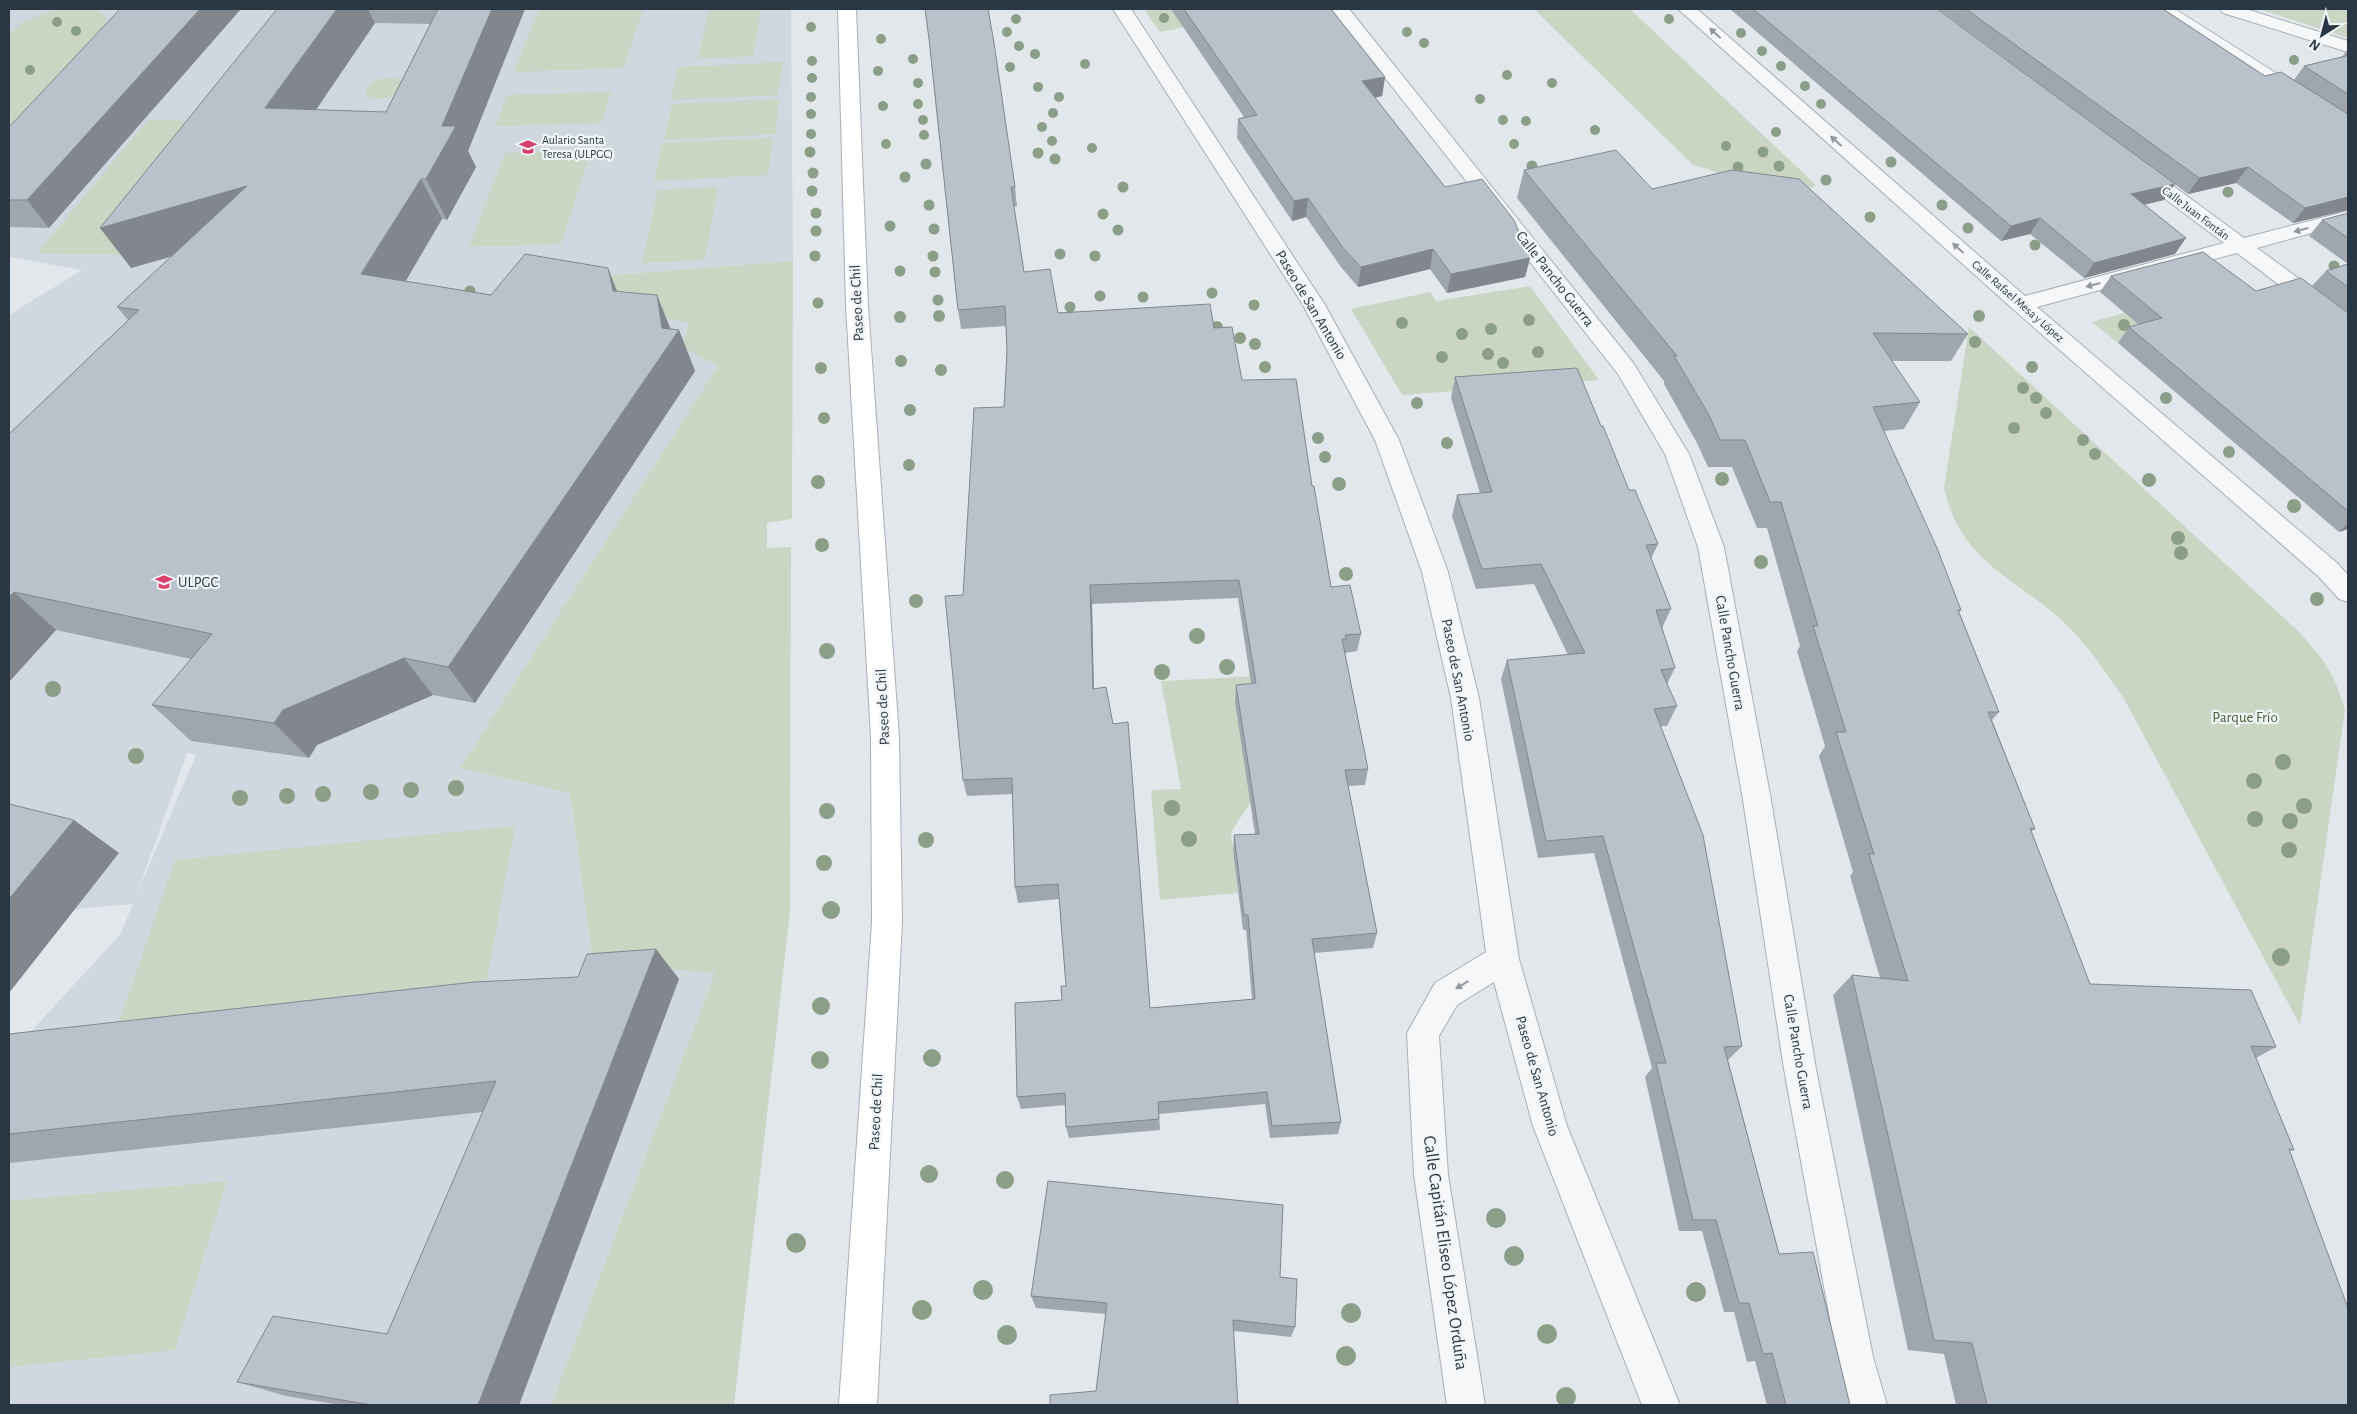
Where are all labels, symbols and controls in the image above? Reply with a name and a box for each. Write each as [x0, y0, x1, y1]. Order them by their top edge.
north arrow [2297, 10, 2347, 60]
one-way arrow [1709, 27, 1721, 39]
text: N [2307, 36, 2323, 53]
place label: Aulario Santa Teresa (ULPGC) [542, 134, 613, 160]
one-way arrow [1830, 135, 1843, 146]
school or university icon: Aulario Santa Teresa (ULPGC) [518, 137, 538, 157]
street label: Calle Juan Fontán [2160, 184, 2232, 242]
one-way arrow [2294, 226, 2309, 234]
street label: Calle Pancho Guerra [1513, 228, 1597, 330]
one-way arrow [1952, 243, 1964, 254]
street label: Paseo de San Antonio [1273, 248, 1349, 362]
street label: Calle Rafael Mesa y López [1969, 258, 2066, 345]
street label: Paseo de Chil [848, 264, 866, 342]
one-way arrow [2086, 281, 2101, 289]
school or university icon: ULPGC [154, 572, 174, 592]
place label: ULPGC [178, 575, 218, 590]
street label: Calle Pancho Guerra [1712, 594, 1748, 712]
street label: Paseo de San Antonio [1439, 618, 1477, 742]
street label: Paseo de Chil [874, 668, 892, 746]
park label: Parque Frío [2212, 710, 2278, 725]
one-way arrow [1455, 980, 1468, 989]
street label: Calle Pancho Guerra [1780, 993, 1816, 1111]
street label: Paseo de San Antonio [1513, 1014, 1561, 1138]
street label: Paseo de Chil [867, 1073, 885, 1151]
street label: Calle Capitán Eliseo López Orduña [1420, 1135, 1470, 1371]

